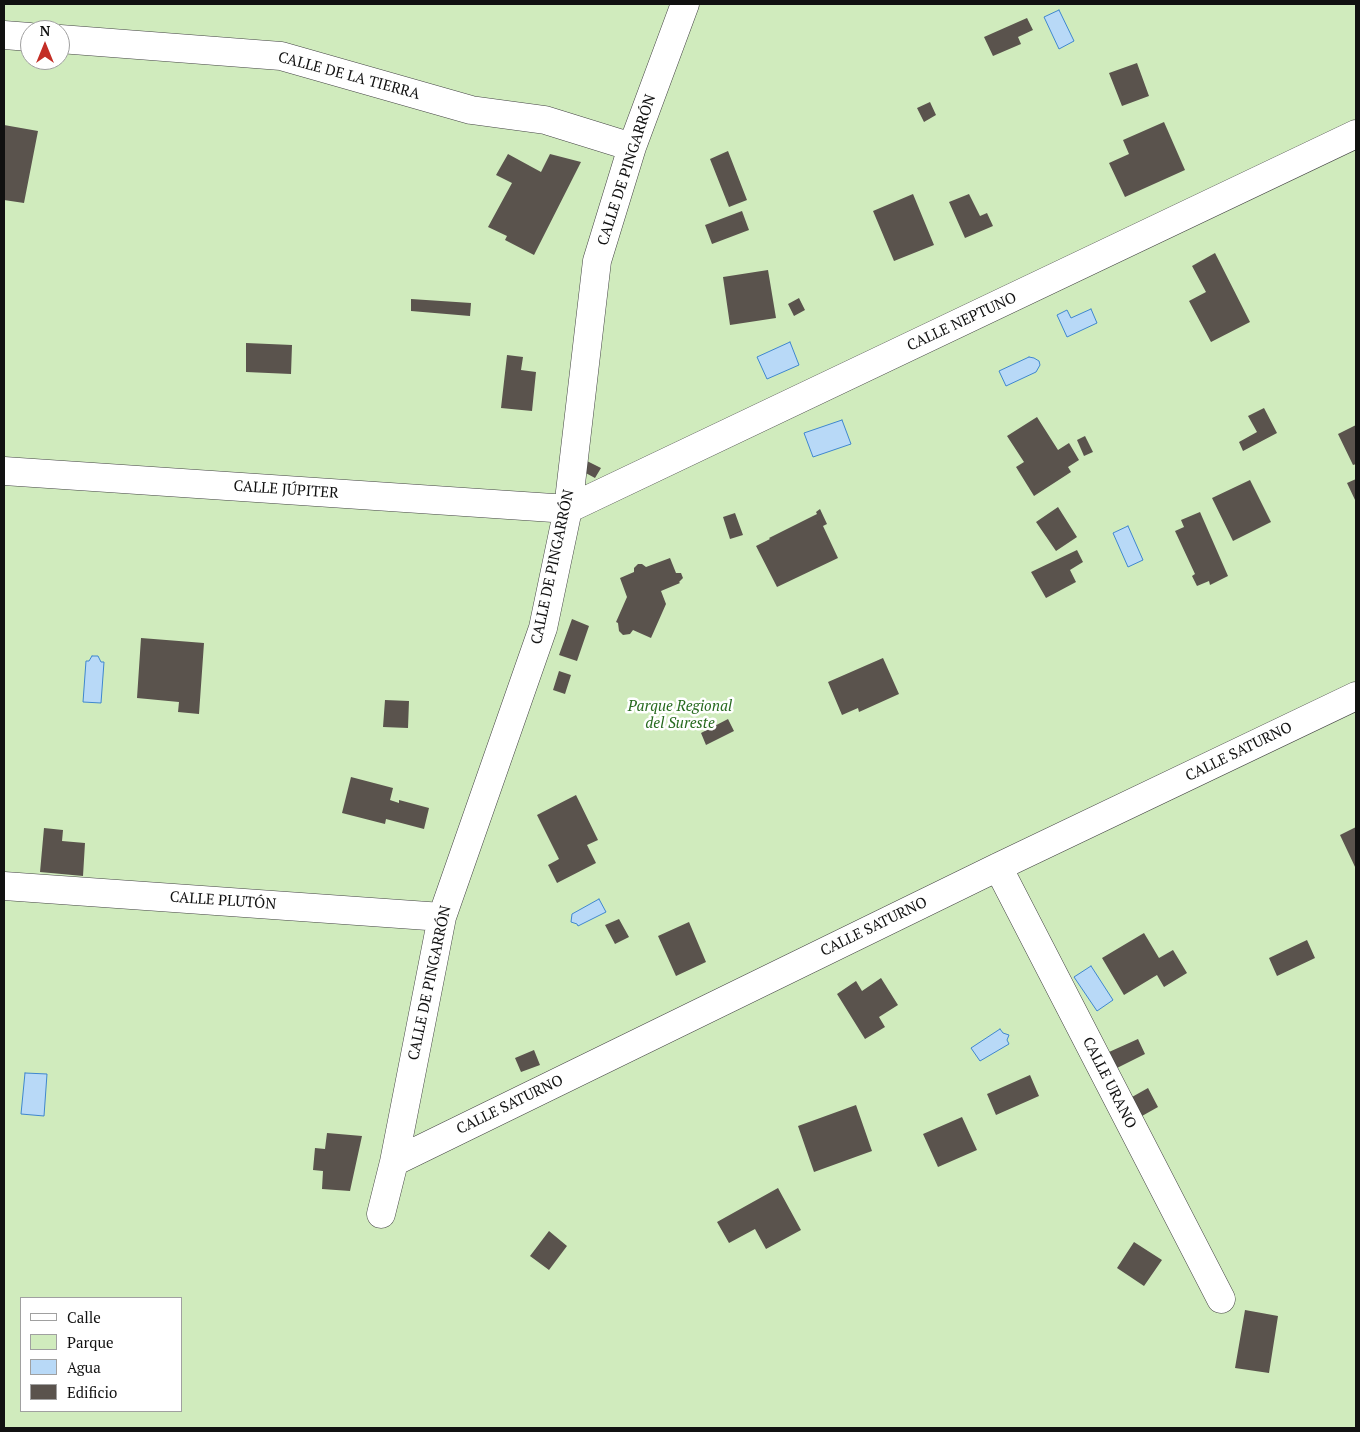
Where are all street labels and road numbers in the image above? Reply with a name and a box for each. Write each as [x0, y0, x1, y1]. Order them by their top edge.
street label: CALLE DE LA TIERRA [276, 48, 422, 104]
street label: CALLE DE PINGARRÓN [594, 92, 660, 248]
street label: CALLE NEPTUNO [905, 289, 1019, 355]
street label: CALLE JÚPITER [233, 477, 339, 503]
street label: CALLE DE PINGARRÓN [528, 488, 578, 646]
street label: CALLE SATURNO [1183, 718, 1295, 786]
street label: CALLE PLUTÓN [169, 888, 277, 914]
street label: CALLE SATURNO [818, 893, 930, 961]
street label: CALLE DE PINGARRÓN [405, 904, 455, 1062]
street label: CALLE URANO [1078, 1034, 1140, 1132]
street label: CALLE SATURNO [454, 1071, 566, 1139]

